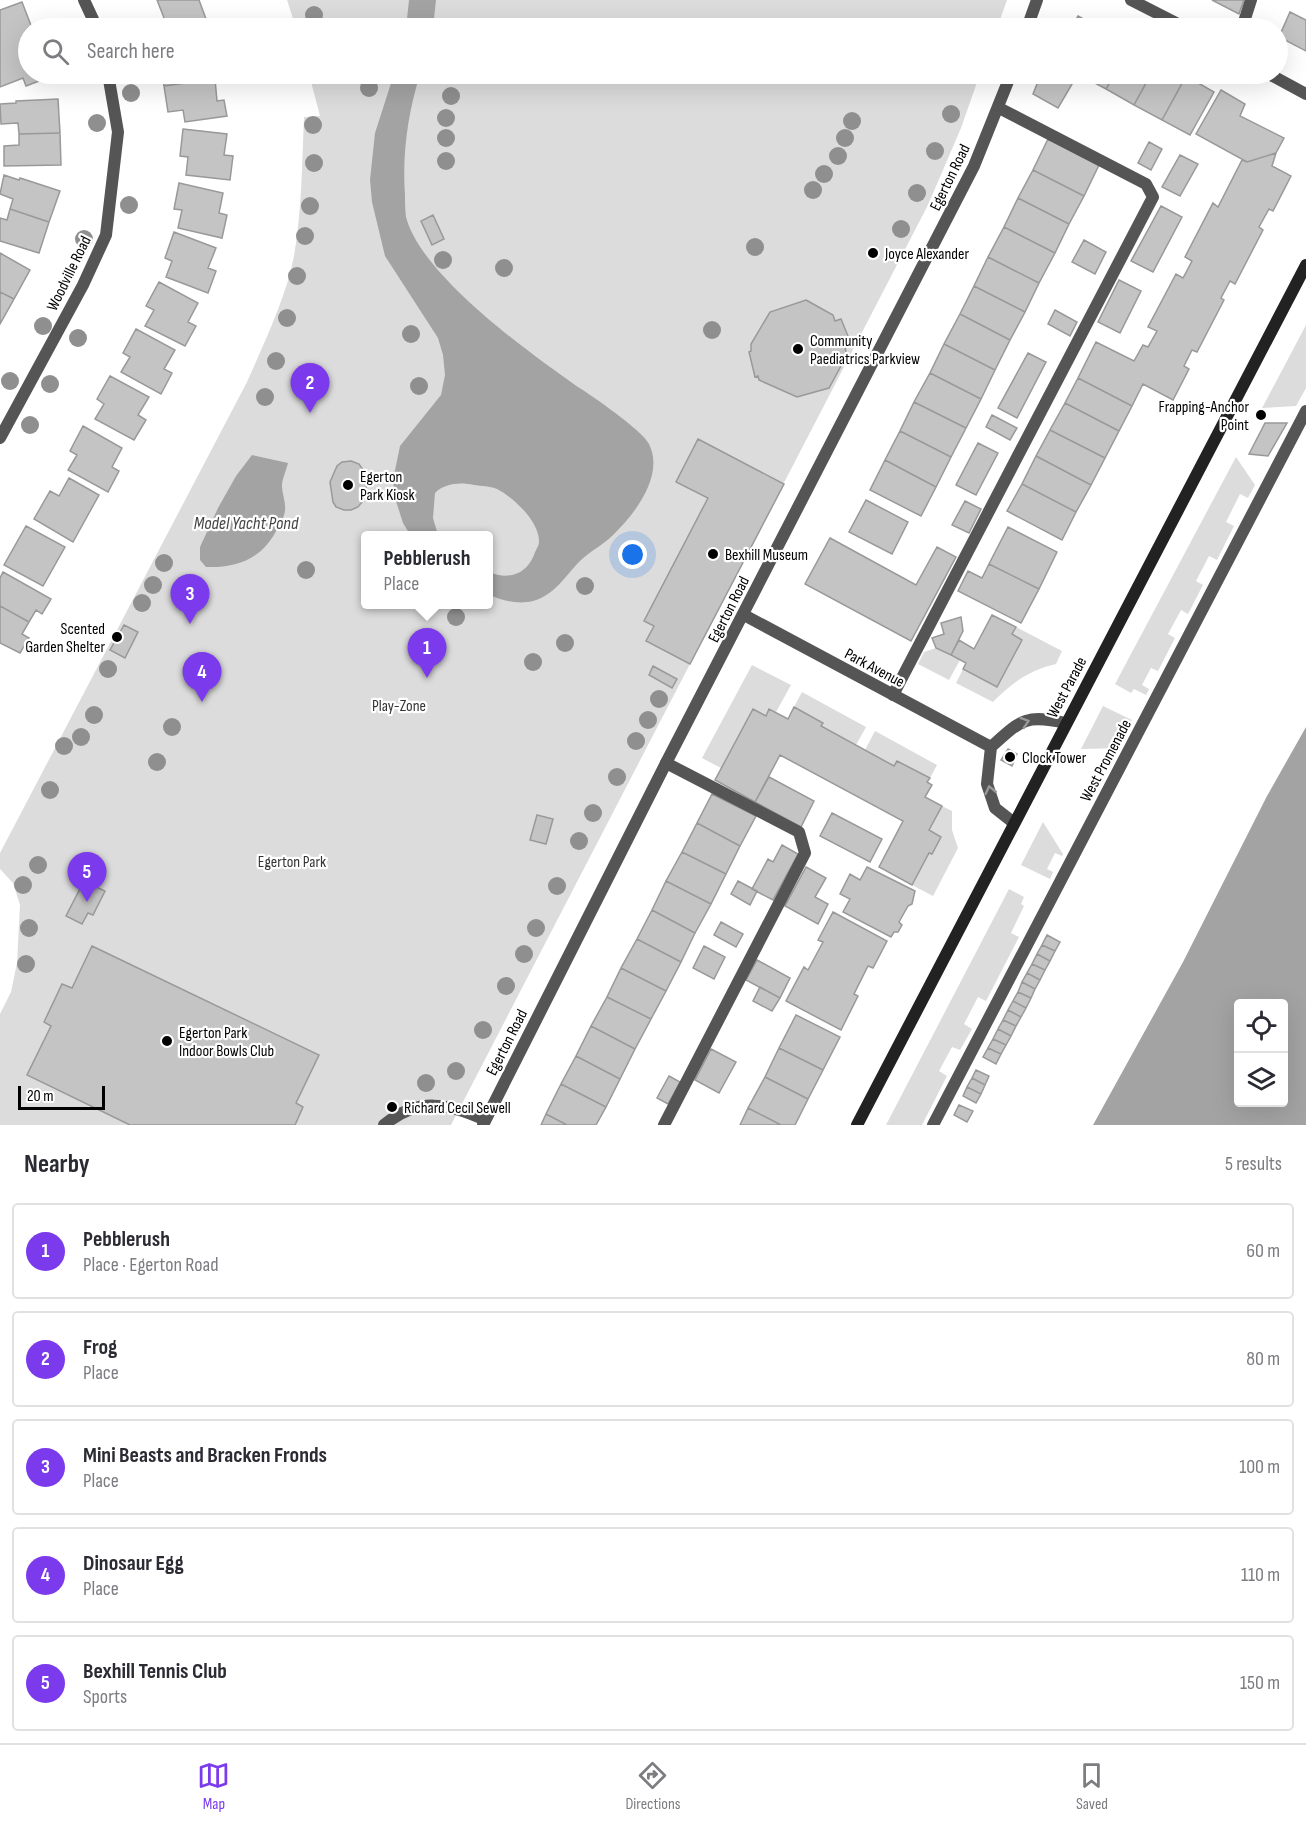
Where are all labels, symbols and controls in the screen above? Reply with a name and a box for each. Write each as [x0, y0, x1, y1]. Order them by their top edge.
search box [18, 18, 1288, 84]
icon: search [39, 35, 72, 68]
text: Search here [87, 38, 174, 65]
street label: Egerton Road [926, 141, 975, 214]
street label: Woodville Road [43, 233, 96, 314]
place label: Joyce Alexander [884, 245, 969, 264]
marker: Joyce Alexander [866, 246, 880, 260]
place label: Community Paediatrics Parkview [810, 332, 920, 369]
marker: Community Paediatrics Parkview [791, 342, 805, 356]
pin: 2 [290, 364, 330, 413]
place label: Frapping-Anchor Point [1159, 398, 1249, 435]
marker: Frapping-Anchor Point [1254, 408, 1268, 422]
place label: Egerton Park Kiosk [360, 468, 415, 505]
marker: Egerton Park Kiosk [341, 478, 355, 492]
water label: Model Yacht Pond [194, 513, 299, 534]
popup [361, 531, 493, 609]
your location [618, 540, 647, 569]
text: Pebblerush [384, 545, 470, 572]
place label: Bexhill Museum [725, 546, 808, 565]
marker: Bexhill Museum [706, 547, 720, 561]
text: Place [384, 572, 419, 596]
street label: Egerton Road [705, 573, 754, 646]
pin: 3 [170, 574, 210, 624]
place label: Scented Garden Shelter [25, 620, 105, 657]
pin: 1 [408, 628, 446, 678]
marker: Scented Garden Shelter [110, 630, 124, 644]
street label: Park Avenue [841, 645, 907, 692]
pin: 4 [182, 652, 222, 702]
street label: West Parade [1043, 654, 1091, 721]
park label: Play-Zone [372, 697, 426, 716]
street label: West Promenade [1077, 716, 1136, 805]
one-way arrow [1019, 717, 1030, 730]
place label: Clock Tower [1022, 749, 1087, 768]
marker: Clock Tower [1003, 750, 1017, 764]
one-way arrow [985, 785, 998, 795]
pin: 5 [68, 852, 106, 902]
park label: Egerton Park [258, 853, 326, 872]
map controls [1234, 999, 1288, 1107]
button: locate [1234, 999, 1288, 1053]
street label: Egerton Road [483, 1006, 532, 1079]
place label: Egerton Park Indoor Bowls Club [179, 1024, 274, 1061]
marker: Egerton Park Indoor Bowls Club [160, 1034, 174, 1048]
button: layers [1234, 1053, 1288, 1107]
scale bar [18, 1083, 105, 1110]
text: 20 m [27, 1087, 54, 1106]
place label: Richard Cecil Sewell [404, 1099, 511, 1118]
marker: Richard Cecil Sewell [385, 1100, 399, 1114]
text: Nearby [24, 1149, 90, 1180]
text: 5 results [1225, 1152, 1282, 1176]
text: Pebblerush [83, 1226, 170, 1253]
text: 1 [42, 1239, 49, 1263]
text: 60 m [1246, 1239, 1280, 1263]
text: Place · Egerton Road [83, 1253, 219, 1277]
text: Frog [83, 1334, 117, 1361]
text: 2 [41, 1347, 50, 1371]
text: 80 m [1246, 1347, 1280, 1371]
text: Place [83, 1361, 119, 1385]
text: Mini Beasts and Bracken Fronds [83, 1442, 327, 1469]
text: 3 [41, 1455, 50, 1479]
text: 100 m [1239, 1455, 1280, 1479]
text: Place [83, 1469, 119, 1493]
text: Dinosaur Egg [83, 1550, 184, 1577]
text: 4 [41, 1563, 50, 1587]
text: 110 m [1241, 1563, 1280, 1587]
text: Place [83, 1577, 119, 1601]
text: Bexhill Tennis Club [83, 1658, 227, 1685]
text: 5 [41, 1671, 50, 1695]
text: 150 m [1240, 1671, 1280, 1695]
text: Sports [83, 1685, 127, 1709]
tab: Map [197, 1759, 230, 1814]
tab: Directions [625, 1759, 680, 1814]
tab: Saved [1075, 1759, 1108, 1814]

